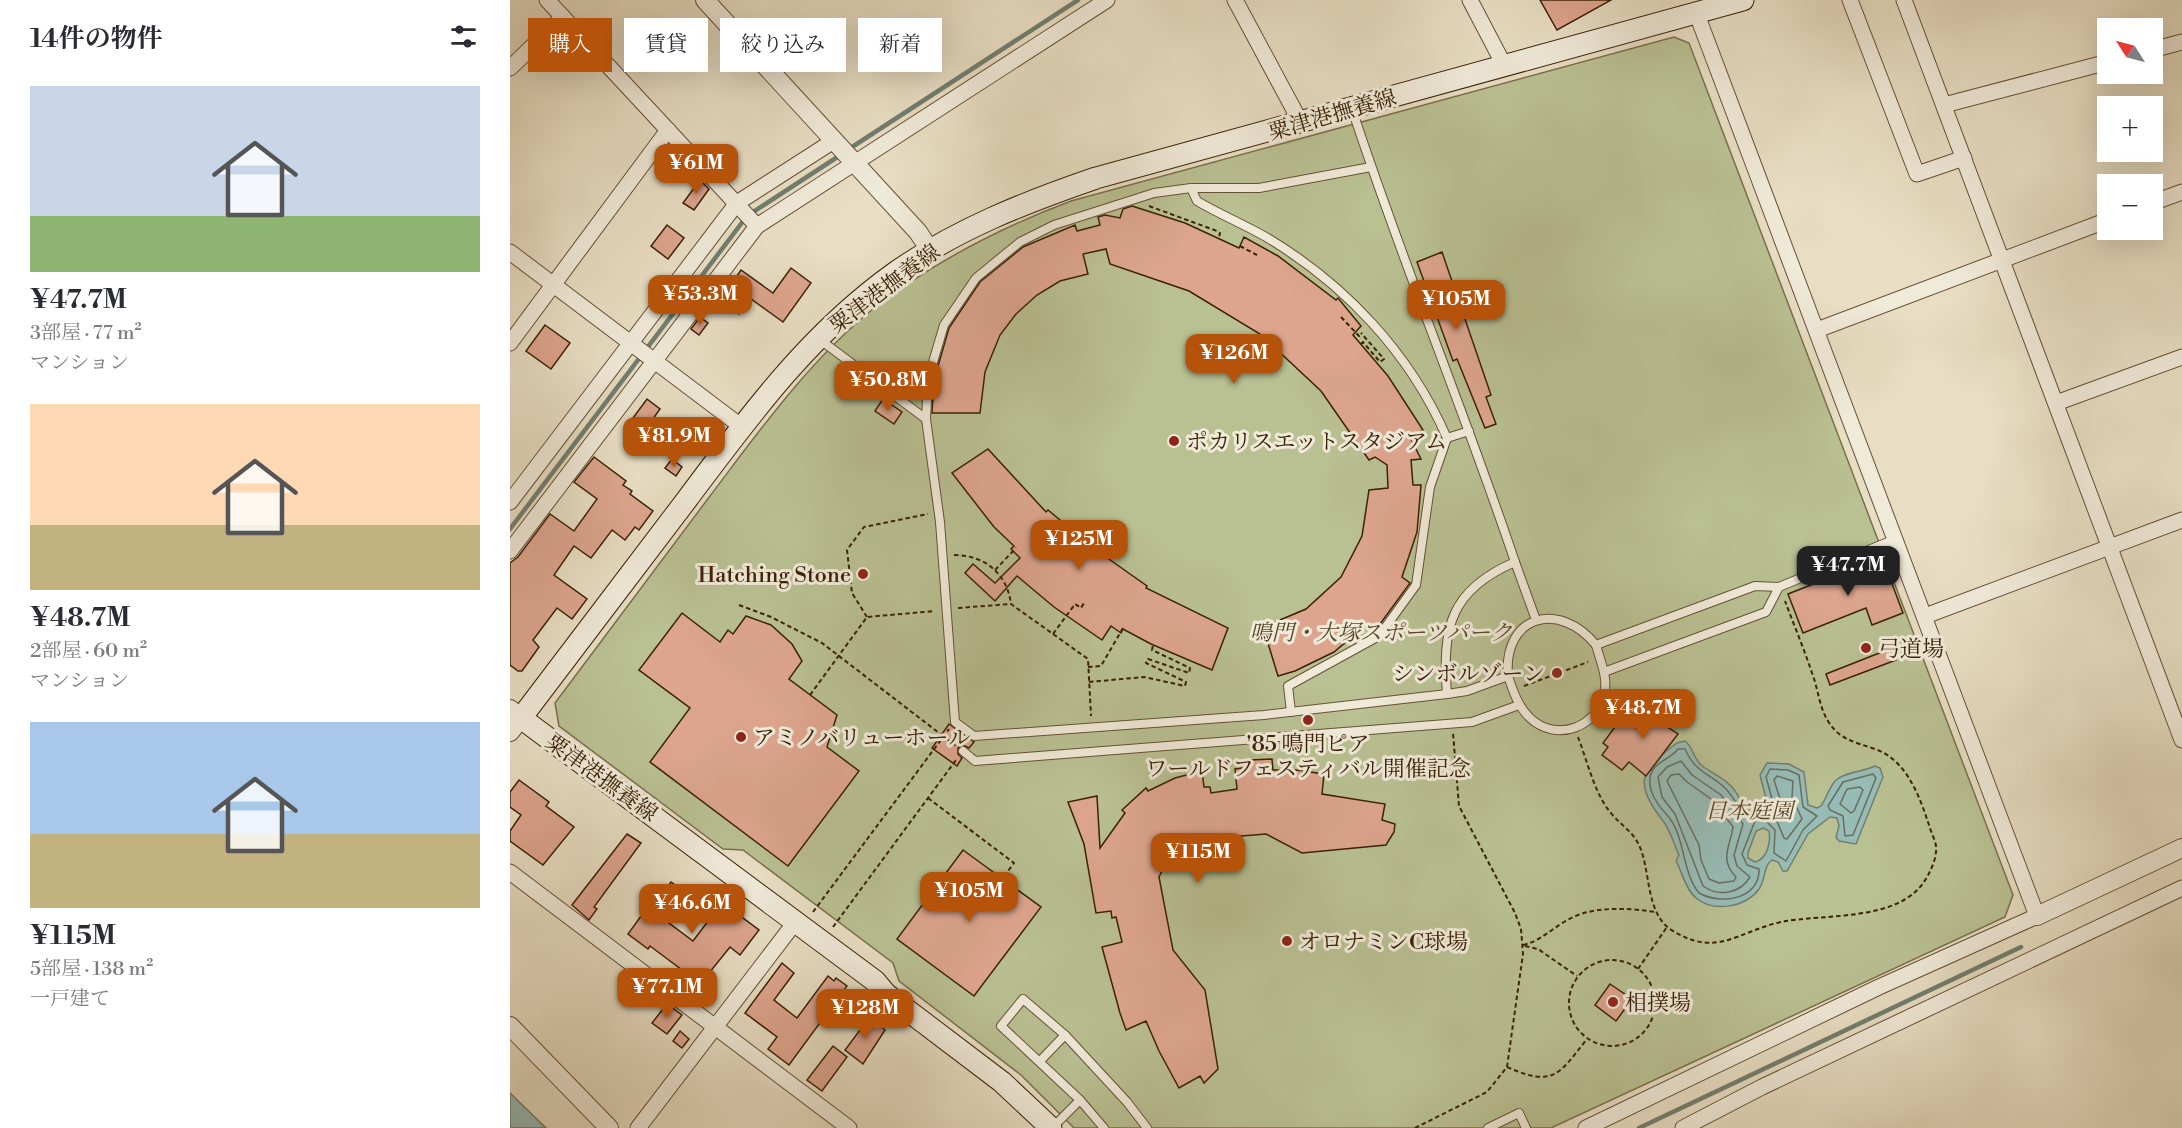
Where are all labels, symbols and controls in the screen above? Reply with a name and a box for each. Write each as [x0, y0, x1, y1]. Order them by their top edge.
chip: 購入 [528, 18, 612, 72]
chip: 賃貸 [624, 18, 708, 72]
chip: 絞り込み [720, 18, 846, 72]
chip: 新着 [858, 18, 942, 72]
north arrow [2097, 18, 2163, 84]
map controls [2097, 18, 2163, 240]
icon: filters [447, 20, 480, 53]
text: 14件の物件 [30, 23, 163, 55]
street label: 粟津港撫養線 [1265, 84, 1400, 147]
button: + [2097, 96, 2163, 162]
icon: home [201, 125, 309, 233]
pin: ¥61M [660, 144, 732, 195]
text: ¥61M [668, 151, 724, 176]
button: − [2097, 174, 2163, 240]
street label: 粟津港撫養線 [824, 239, 946, 340]
pin: ¥53.3M [651, 275, 749, 326]
pin: ¥105M [1414, 280, 1498, 331]
text: ¥53.3M [662, 282, 738, 307]
text: ¥47.7M [30, 284, 127, 316]
text: ¥105M [1421, 287, 1491, 312]
text: 3部屋 · 77 m² [30, 321, 141, 346]
pin: ¥126M [1192, 334, 1276, 385]
text: ¥126M [1200, 341, 1268, 366]
text: マンション [30, 351, 129, 376]
pin: ¥50.8M [839, 361, 937, 412]
text: ¥50.8M [848, 368, 928, 393]
pin: ¥81.9M [625, 417, 723, 468]
text: ¥81.9M [637, 424, 711, 449]
place label: ポカリスエットスタジアム [1186, 429, 1447, 456]
marker: ポカリスエットスタジアム [1167, 434, 1181, 448]
icon: home [201, 443, 309, 551]
pin: ¥125M [1037, 520, 1121, 571]
text: ¥125M [1045, 527, 1113, 552]
pin: ¥47.7M [1799, 546, 1897, 597]
text: ¥47.7M [1811, 553, 1885, 578]
place label: Hatching Stone [698, 562, 851, 589]
marker: Hatching Stone [856, 567, 870, 581]
text: ¥48.7M [30, 602, 130, 634]
park label: 鳴門・大塚スポーツパーク [1250, 620, 1512, 647]
place label: 弓道場 [1878, 636, 1944, 663]
text: 2部屋 · 60 m² [30, 639, 147, 664]
marker: 弓道場 [1859, 641, 1873, 655]
place label: シンボルゾーン [1392, 661, 1545, 688]
marker: シンボルゾーン [1550, 666, 1564, 680]
text: マンション [30, 669, 129, 694]
pin: ¥48.7M [1594, 689, 1692, 740]
text: ¥48.7M [1604, 696, 1682, 721]
marker: '85 鳴門ピア ワールドフェスティバル開催記念 [1301, 713, 1315, 727]
place label: アミノバリューホール [753, 725, 970, 752]
street label: 粟津港撫養線 [540, 728, 662, 828]
marker: アミノバリューホール [734, 730, 748, 744]
place label: '85 鳴門ピア ワールドフェスティバル開催記念 [1145, 731, 1471, 783]
icon: home [201, 761, 309, 869]
park label: 日本庭園 [1705, 798, 1796, 825]
pin: ¥115M [1156, 833, 1240, 884]
text: ¥115M [1165, 840, 1231, 865]
pin: ¥105M [927, 872, 1011, 923]
text: ¥105M [934, 879, 1004, 904]
pin: ¥46.6M [643, 884, 741, 935]
text: ¥46.6M [653, 891, 731, 916]
text: ¥115M [30, 920, 116, 952]
place label: オロナミンC球場 [1299, 929, 1468, 956]
marker: オロナミンC球場 [1280, 934, 1294, 948]
text: 5部屋 · 138 m² [30, 957, 153, 982]
pin: ¥77.1M [618, 968, 716, 1019]
text: ¥77.1M [631, 975, 703, 1000]
text: 一戸建て [30, 987, 110, 1012]
pin: ¥128M [823, 989, 907, 1040]
place label: 相撲場 [1625, 990, 1691, 1017]
marker: 相撲場 [1606, 995, 1620, 1009]
text: ¥128M [830, 996, 900, 1021]

